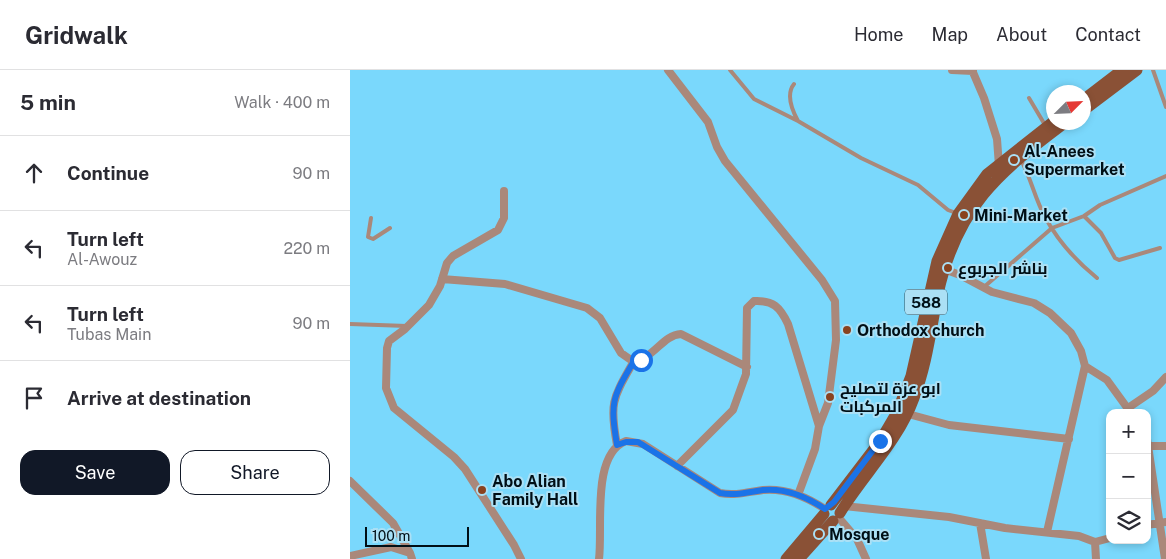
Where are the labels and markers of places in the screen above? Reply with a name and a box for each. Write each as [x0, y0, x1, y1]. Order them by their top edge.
place label: Al-Anees Supermarket [1024, 142, 1125, 179]
marker: Al-Anees Supermarket [1008, 154, 1020, 166]
place label: Mini-Market [974, 206, 1068, 225]
marker: Mini-Market [958, 209, 970, 221]
place label: بناشر الجربوع [958, 259, 1048, 279]
marker: بناشر الجربوع [942, 262, 954, 274]
place label: Orthodox church [857, 321, 985, 340]
marker: Orthodox church [841, 324, 853, 336]
place label: ابو عزة لتصليح المركبات [840, 379, 941, 416]
marker: ابو عزة لتصليح المركبات [824, 391, 836, 403]
place label: Abo Alian Family Hall [492, 472, 578, 509]
marker: Abo Alian Family Hall [476, 484, 488, 496]
place label: Mosque [829, 525, 890, 544]
marker: Mosque [813, 528, 825, 540]

